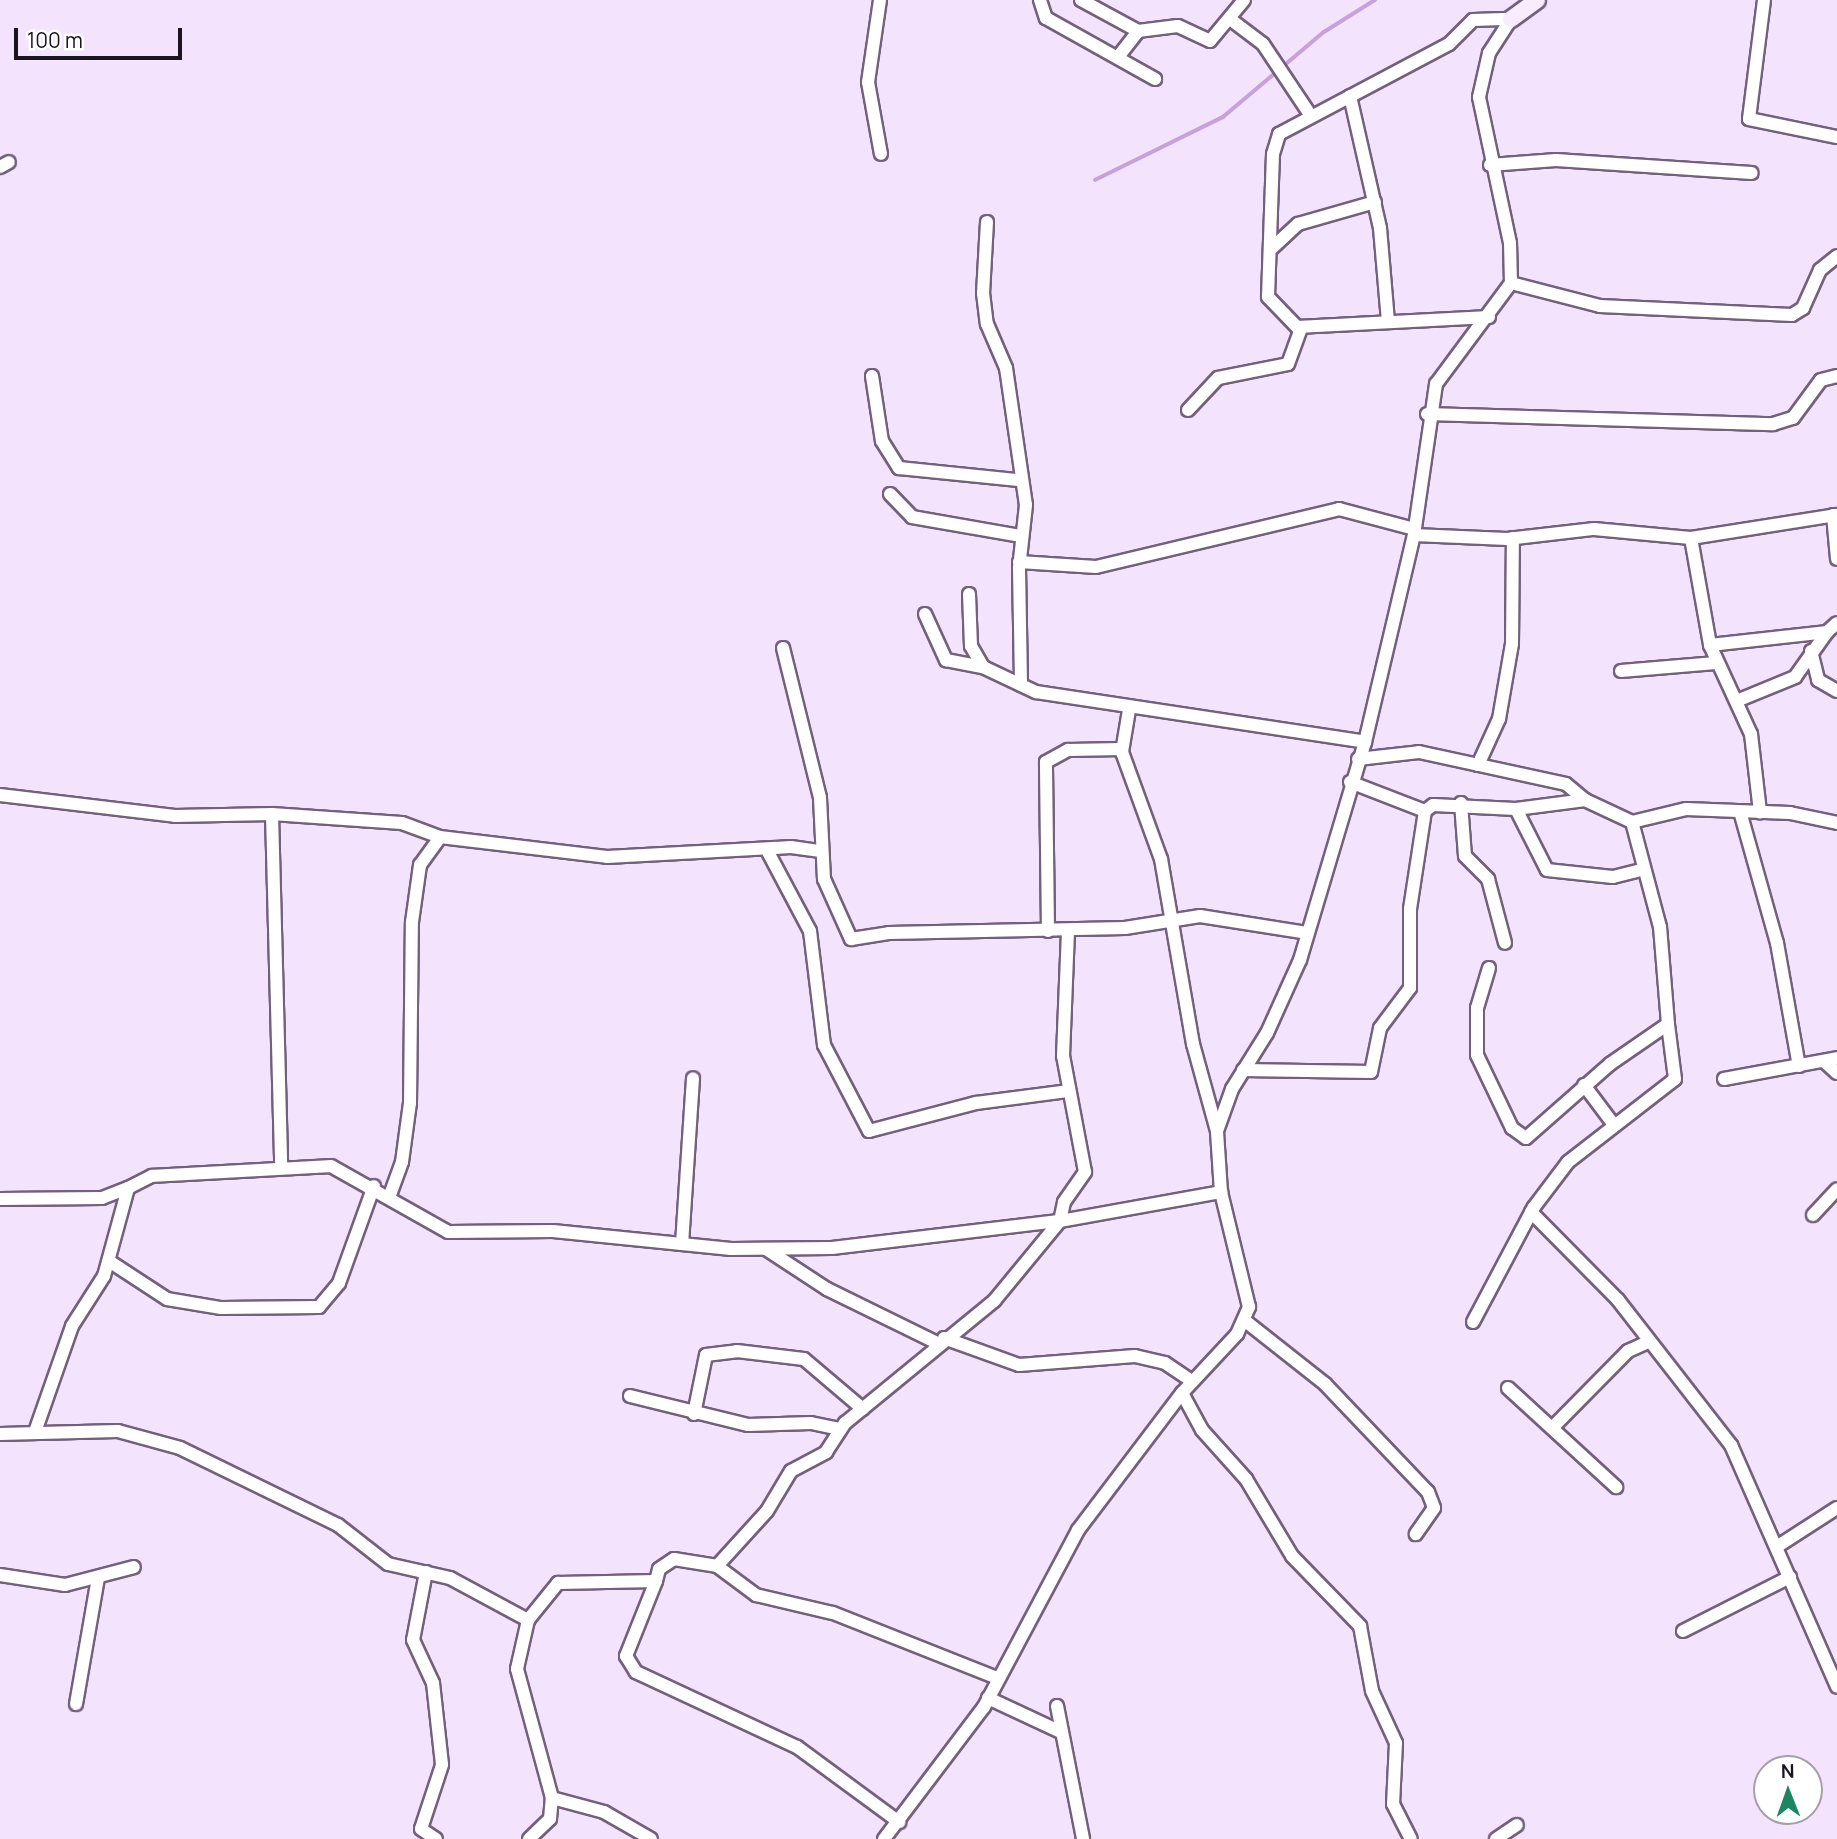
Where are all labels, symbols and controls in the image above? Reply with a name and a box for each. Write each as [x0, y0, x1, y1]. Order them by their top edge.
scale bar [18, 14, 186, 58]
text: 100 m [27, 26, 83, 54]
north arrow [1753, 1755, 1823, 1825]
text: N [1781, 1758, 1795, 1784]

